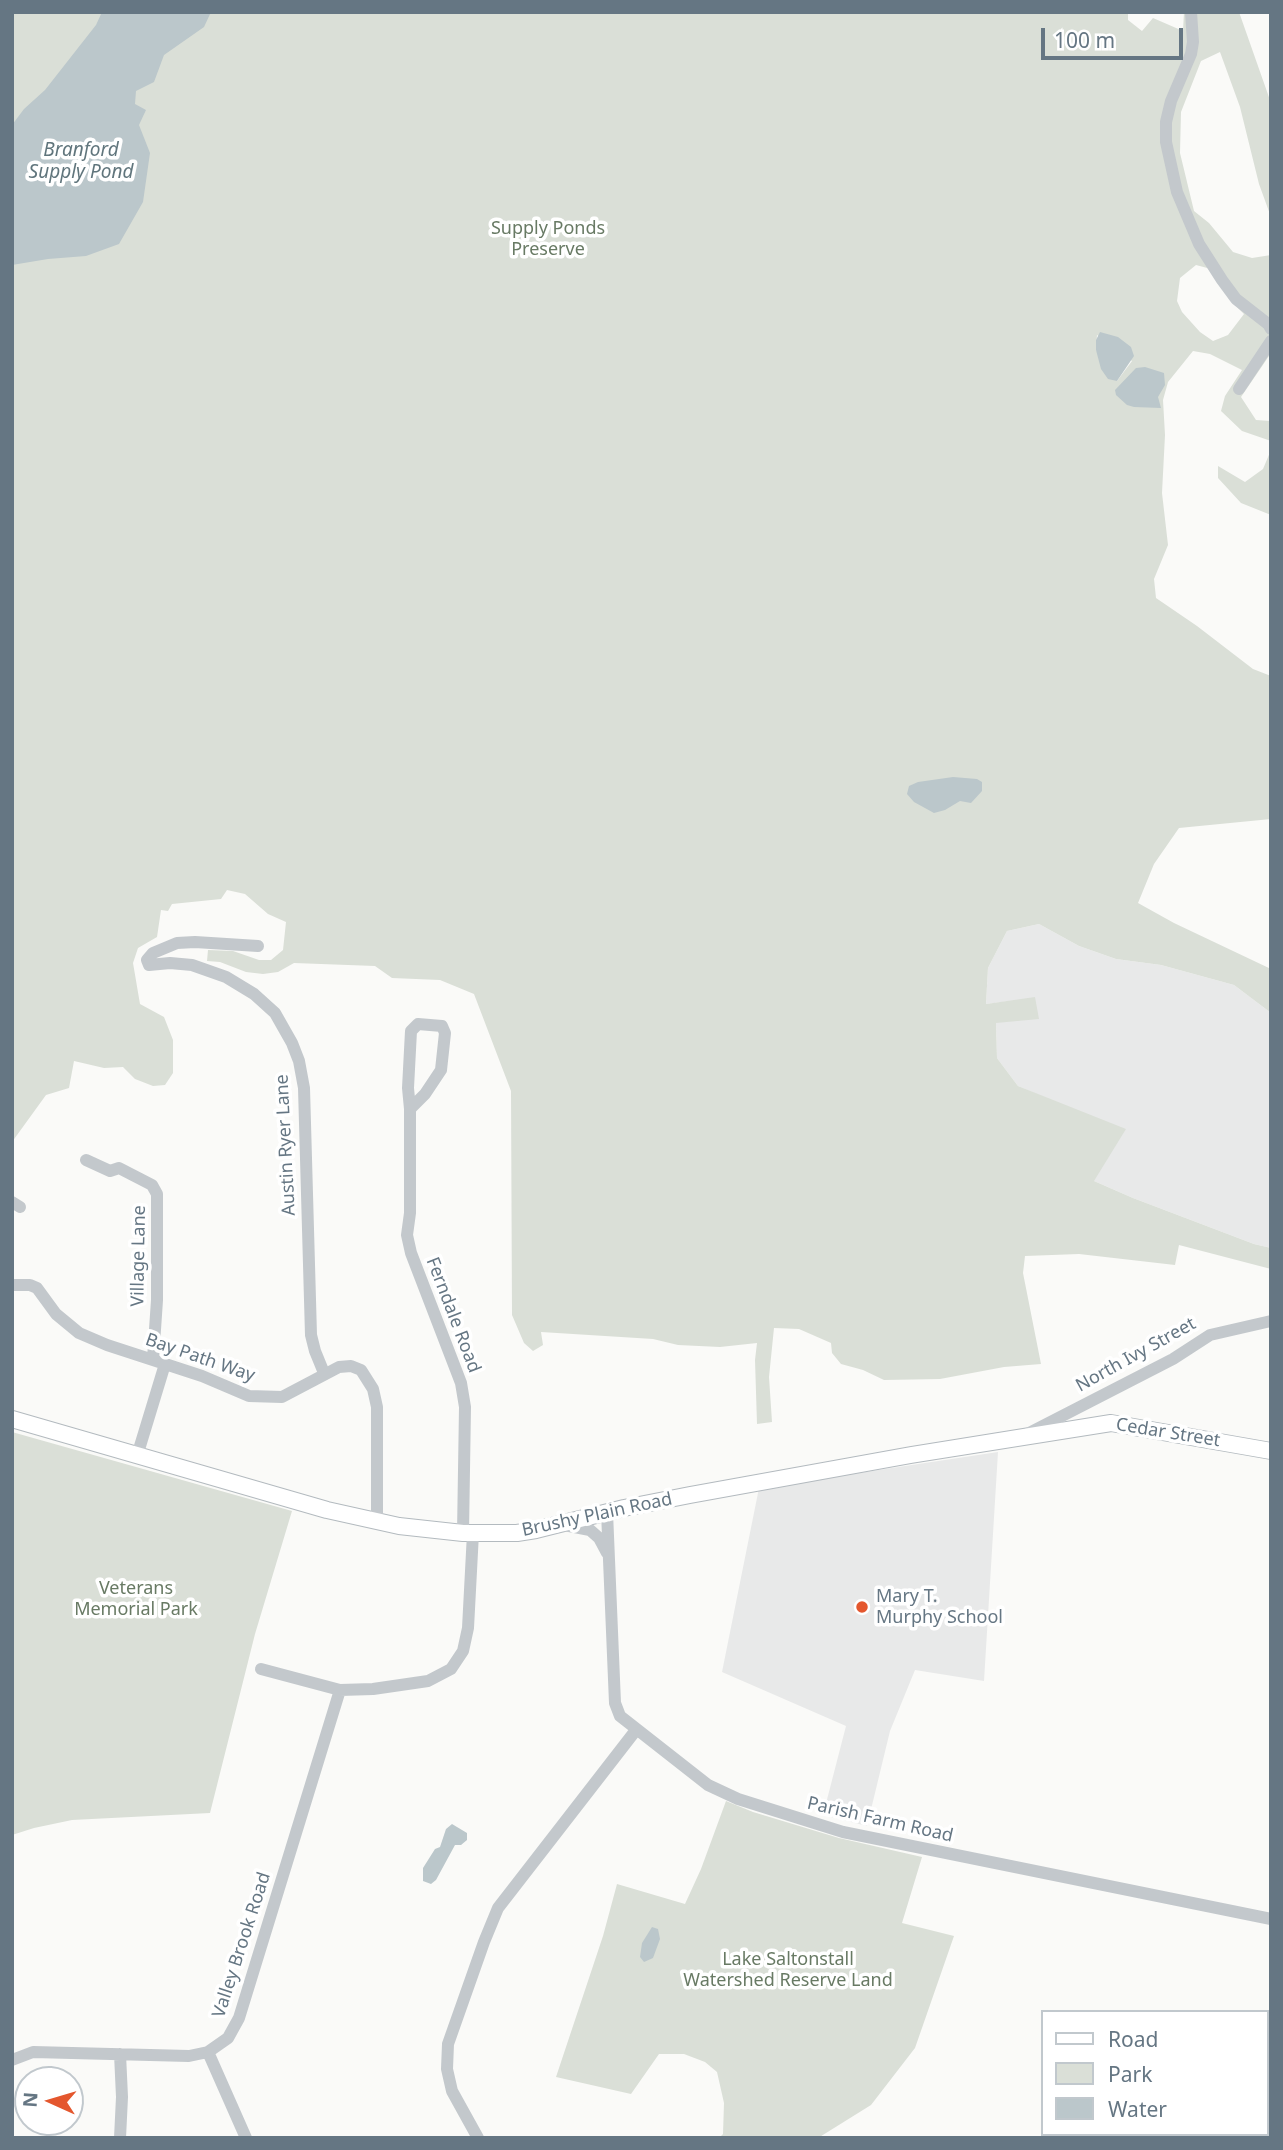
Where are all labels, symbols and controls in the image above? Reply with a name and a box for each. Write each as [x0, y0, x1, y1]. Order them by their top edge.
scale bar [1045, 14, 1187, 58]
text: 100 m [1054, 26, 1115, 54]
water label: Branford Supply Pond [29, 140, 133, 184]
park label: Supply Ponds Preserve [491, 218, 605, 260]
street label: Austin Ryer Lane [272, 1074, 300, 1216]
street label: Village Lane [127, 1205, 151, 1307]
street label: Ferndale Road [421, 1254, 485, 1376]
street label: North Ivy Street [1072, 1313, 1200, 1397]
street label: Bay Path Way [142, 1329, 258, 1387]
street label: Cedar Street [1114, 1414, 1222, 1452]
street label: Brushy Plain Road [520, 1489, 674, 1541]
park label: Veterans Memorial Park [74, 1578, 198, 1620]
place label: Mary T. Murphy School [876, 1586, 1003, 1628]
marker: Mary T. Murphy School [854, 1599, 870, 1615]
street label: Parish Farm Road [805, 1793, 955, 1847]
street label: Valley Brook Road [208, 1870, 276, 2020]
park label: Lake Saltonstall Watershed Reserve Land [683, 1949, 893, 1992]
legend [1042, 2010, 1269, 2136]
text: Road [1108, 2025, 1158, 2053]
text: Park [1108, 2060, 1152, 2088]
north arrow [14, 2066, 84, 2136]
text: N [17, 2091, 44, 2108]
text: Water [1108, 2095, 1167, 2123]

